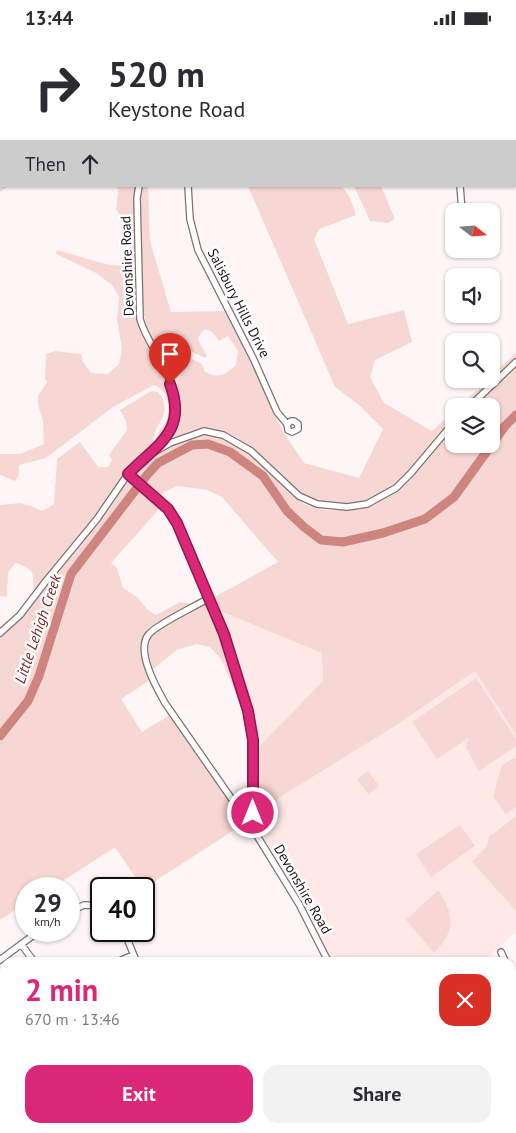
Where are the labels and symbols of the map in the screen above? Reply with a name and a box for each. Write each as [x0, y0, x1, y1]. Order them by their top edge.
north arrow [445, 203, 500, 257]
street label: Devonshire Road [116, 216, 138, 316]
street label: Salisbury Hills Drive [204, 245, 274, 361]
pin [149, 333, 191, 384]
water label: Little Lehigh Creek [10, 571, 65, 686]
position arrow [226, 786, 278, 838]
street label: Devonshire Road [270, 841, 336, 937]
speed limit sign: 40 [90, 877, 155, 942]

